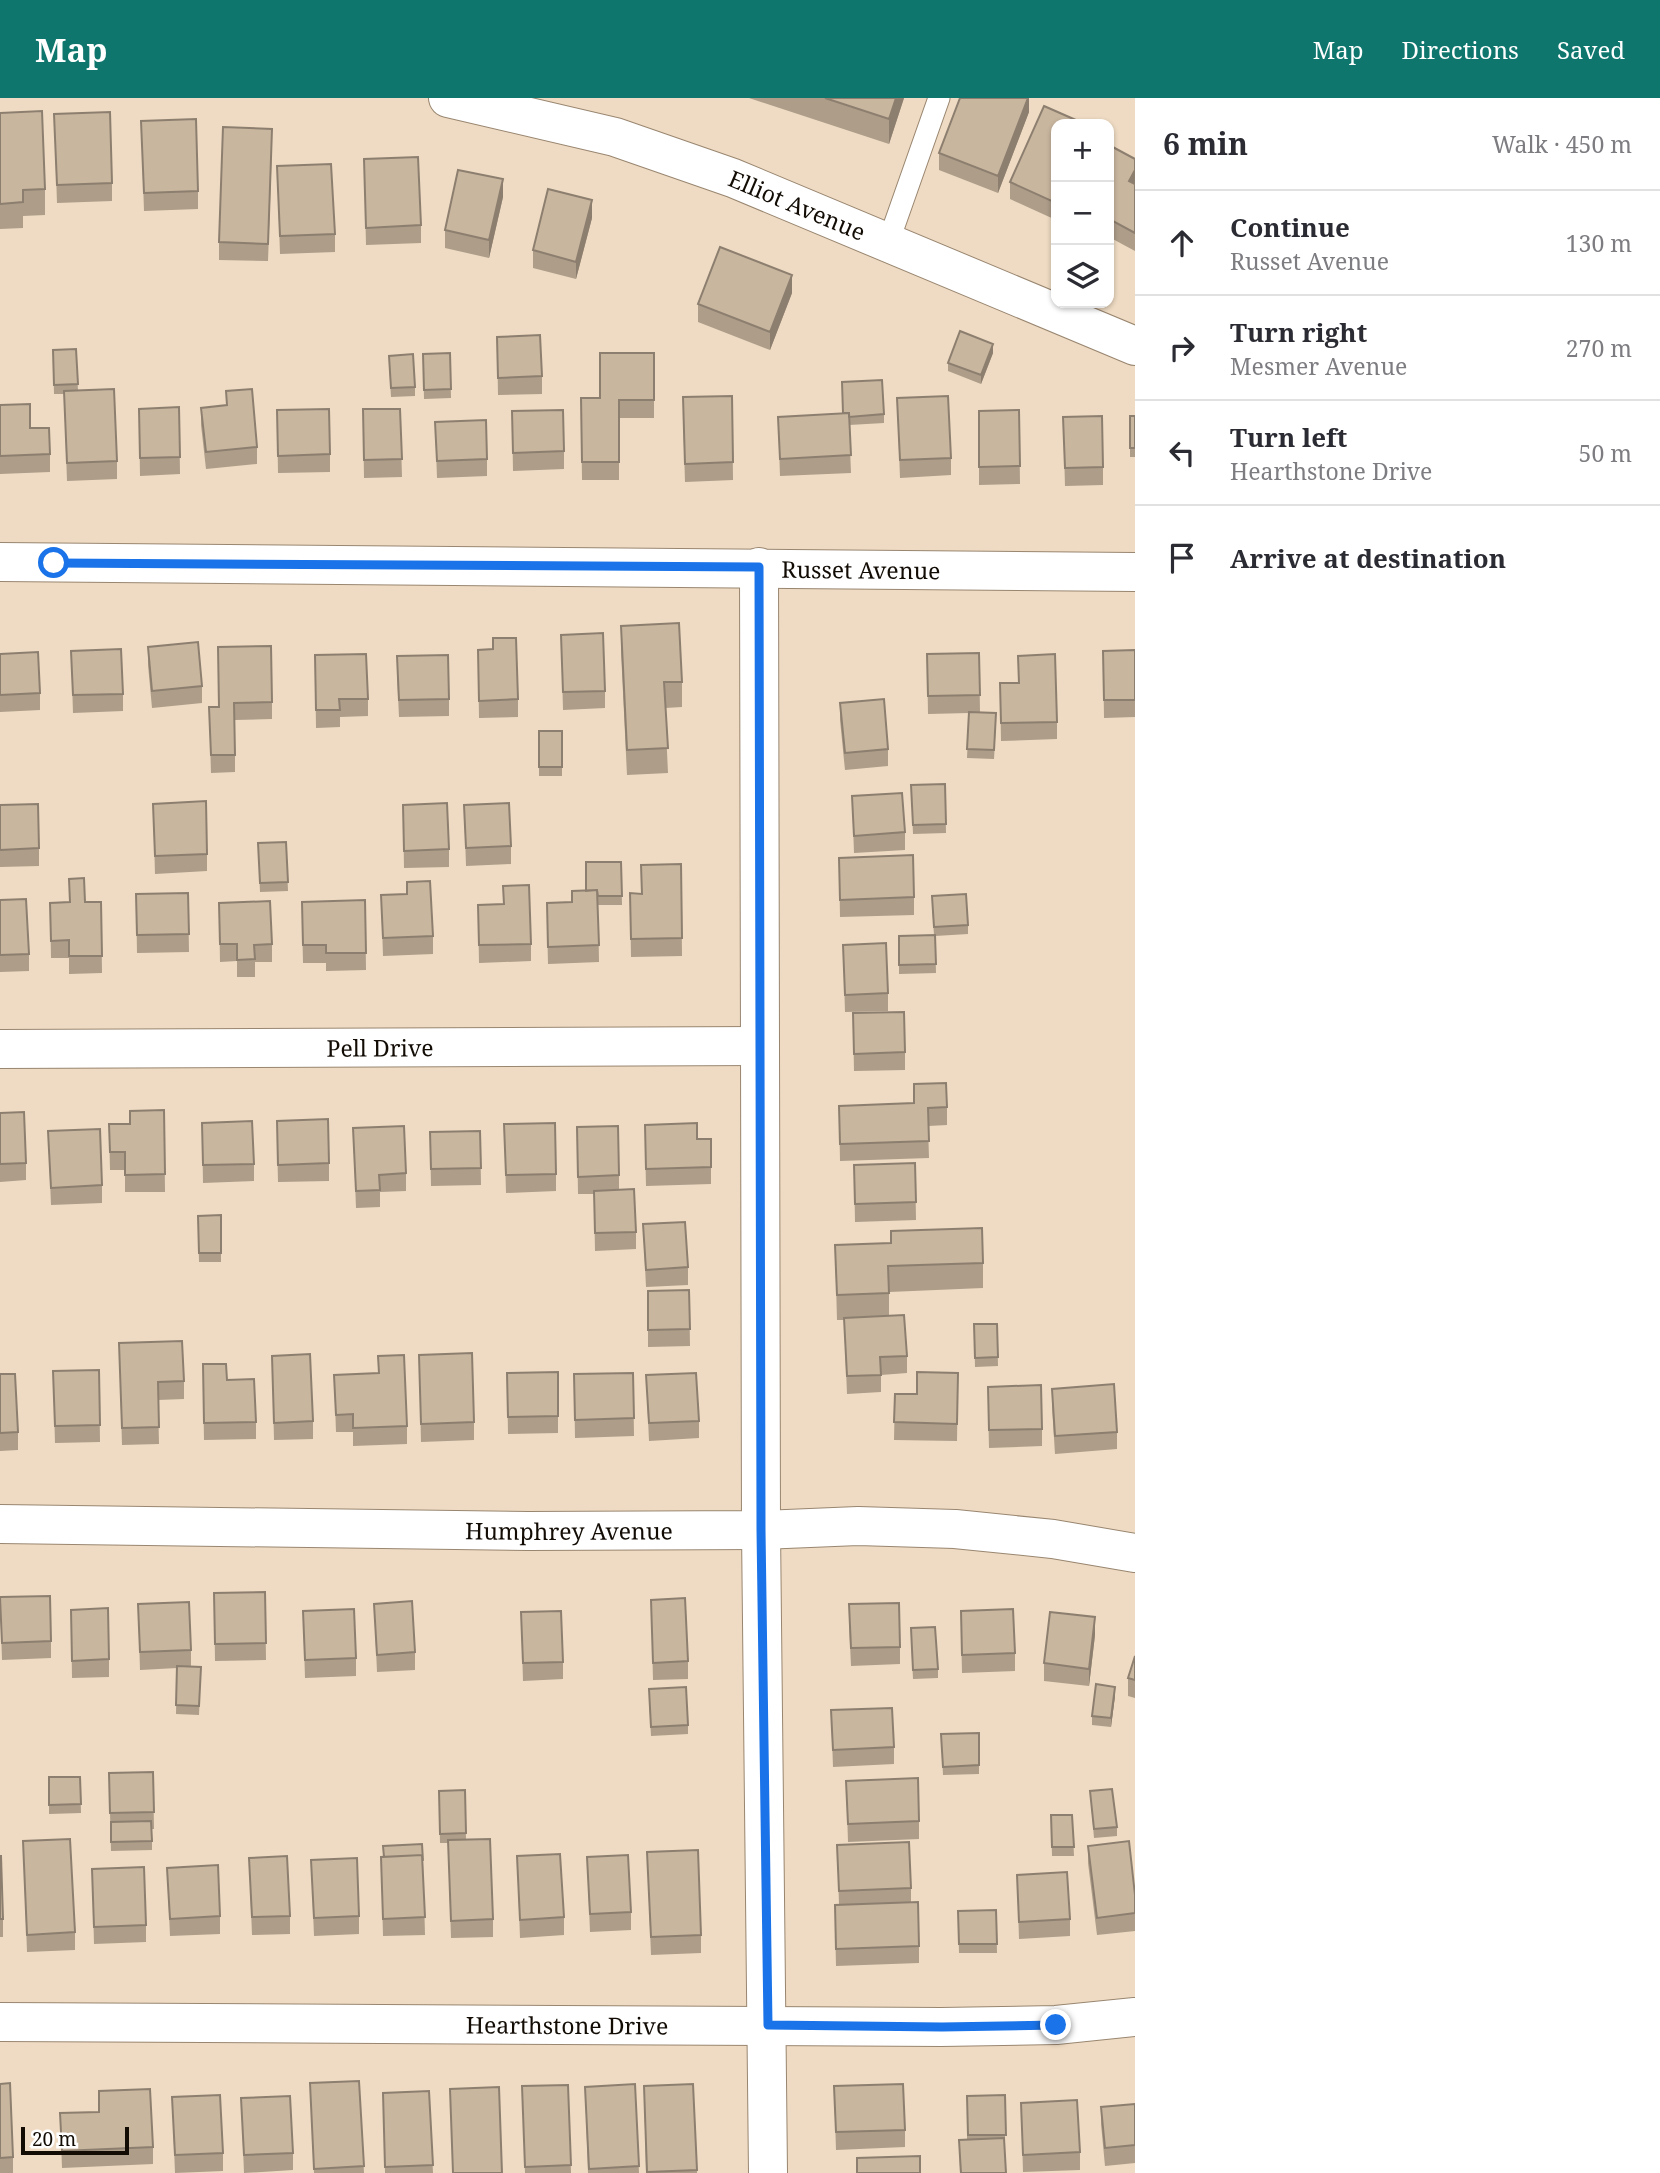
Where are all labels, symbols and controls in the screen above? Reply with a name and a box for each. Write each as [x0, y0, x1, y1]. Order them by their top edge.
text: Map [35, 27, 108, 72]
text: Map [1313, 33, 1364, 66]
text: Directions [1402, 33, 1519, 66]
text: Saved [1557, 33, 1625, 66]
map controls [1051, 119, 1114, 308]
button: + [1051, 119, 1114, 182]
text: 6 min [1163, 123, 1248, 164]
text: Walk · 450 m [1492, 128, 1632, 160]
street label: Elliot Avenue [724, 162, 871, 248]
button: − [1051, 182, 1114, 245]
text: Continue [1230, 209, 1350, 245]
icon: ahead [1163, 224, 1201, 262]
text: 130 m [1566, 227, 1632, 259]
button: layers [1051, 245, 1114, 308]
text: Russet Avenue [1230, 245, 1389, 277]
text: Turn right [1230, 314, 1367, 350]
icon: right [1163, 329, 1201, 367]
text: 270 m [1566, 332, 1632, 364]
text: Mesmer Avenue [1230, 350, 1407, 382]
text: Turn left [1230, 419, 1347, 455]
icon: left [1163, 434, 1201, 472]
text: 50 m [1579, 437, 1632, 469]
text: Hearthstone Drive [1230, 455, 1432, 487]
icon: arrive [1163, 539, 1201, 577]
text: Arrive at destination [1230, 540, 1506, 576]
route start [38, 547, 69, 578]
street label: Russet Avenue [781, 553, 941, 586]
street label: Pell Drive [326, 1031, 434, 1064]
street label: Humphrey Avenue [465, 1514, 673, 1547]
street label: Hearthstone Drive [466, 2008, 668, 2042]
route end [1040, 2009, 1071, 2040]
scale bar [21, 2124, 130, 2156]
text: 20 m [32, 2126, 76, 2152]

